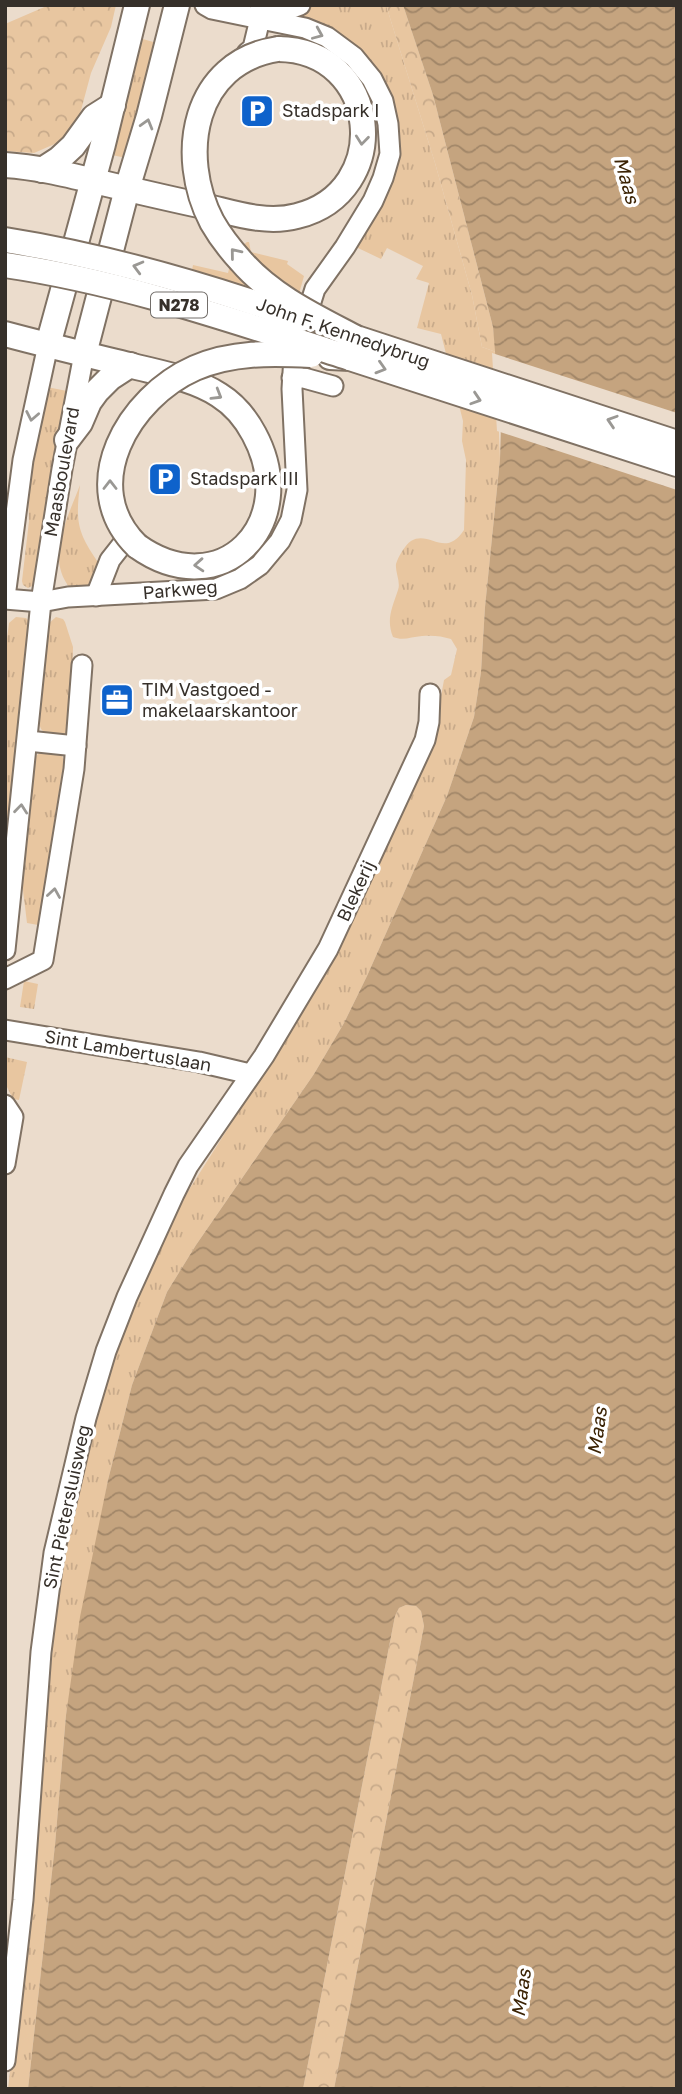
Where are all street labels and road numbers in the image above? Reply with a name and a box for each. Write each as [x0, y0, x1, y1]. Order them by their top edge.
road number: N278 [151, 292, 207, 318]
street label: John F. Kennedybrug [254, 292, 433, 372]
street label: Maasboulevard [39, 405, 83, 538]
street label: Parkweg [142, 575, 218, 603]
street label: Blekerij [331, 856, 379, 925]
street label: Sint Lambertuslaan [43, 1024, 213, 1076]
street label: Sint Pietersluisweg [38, 1423, 94, 1591]

